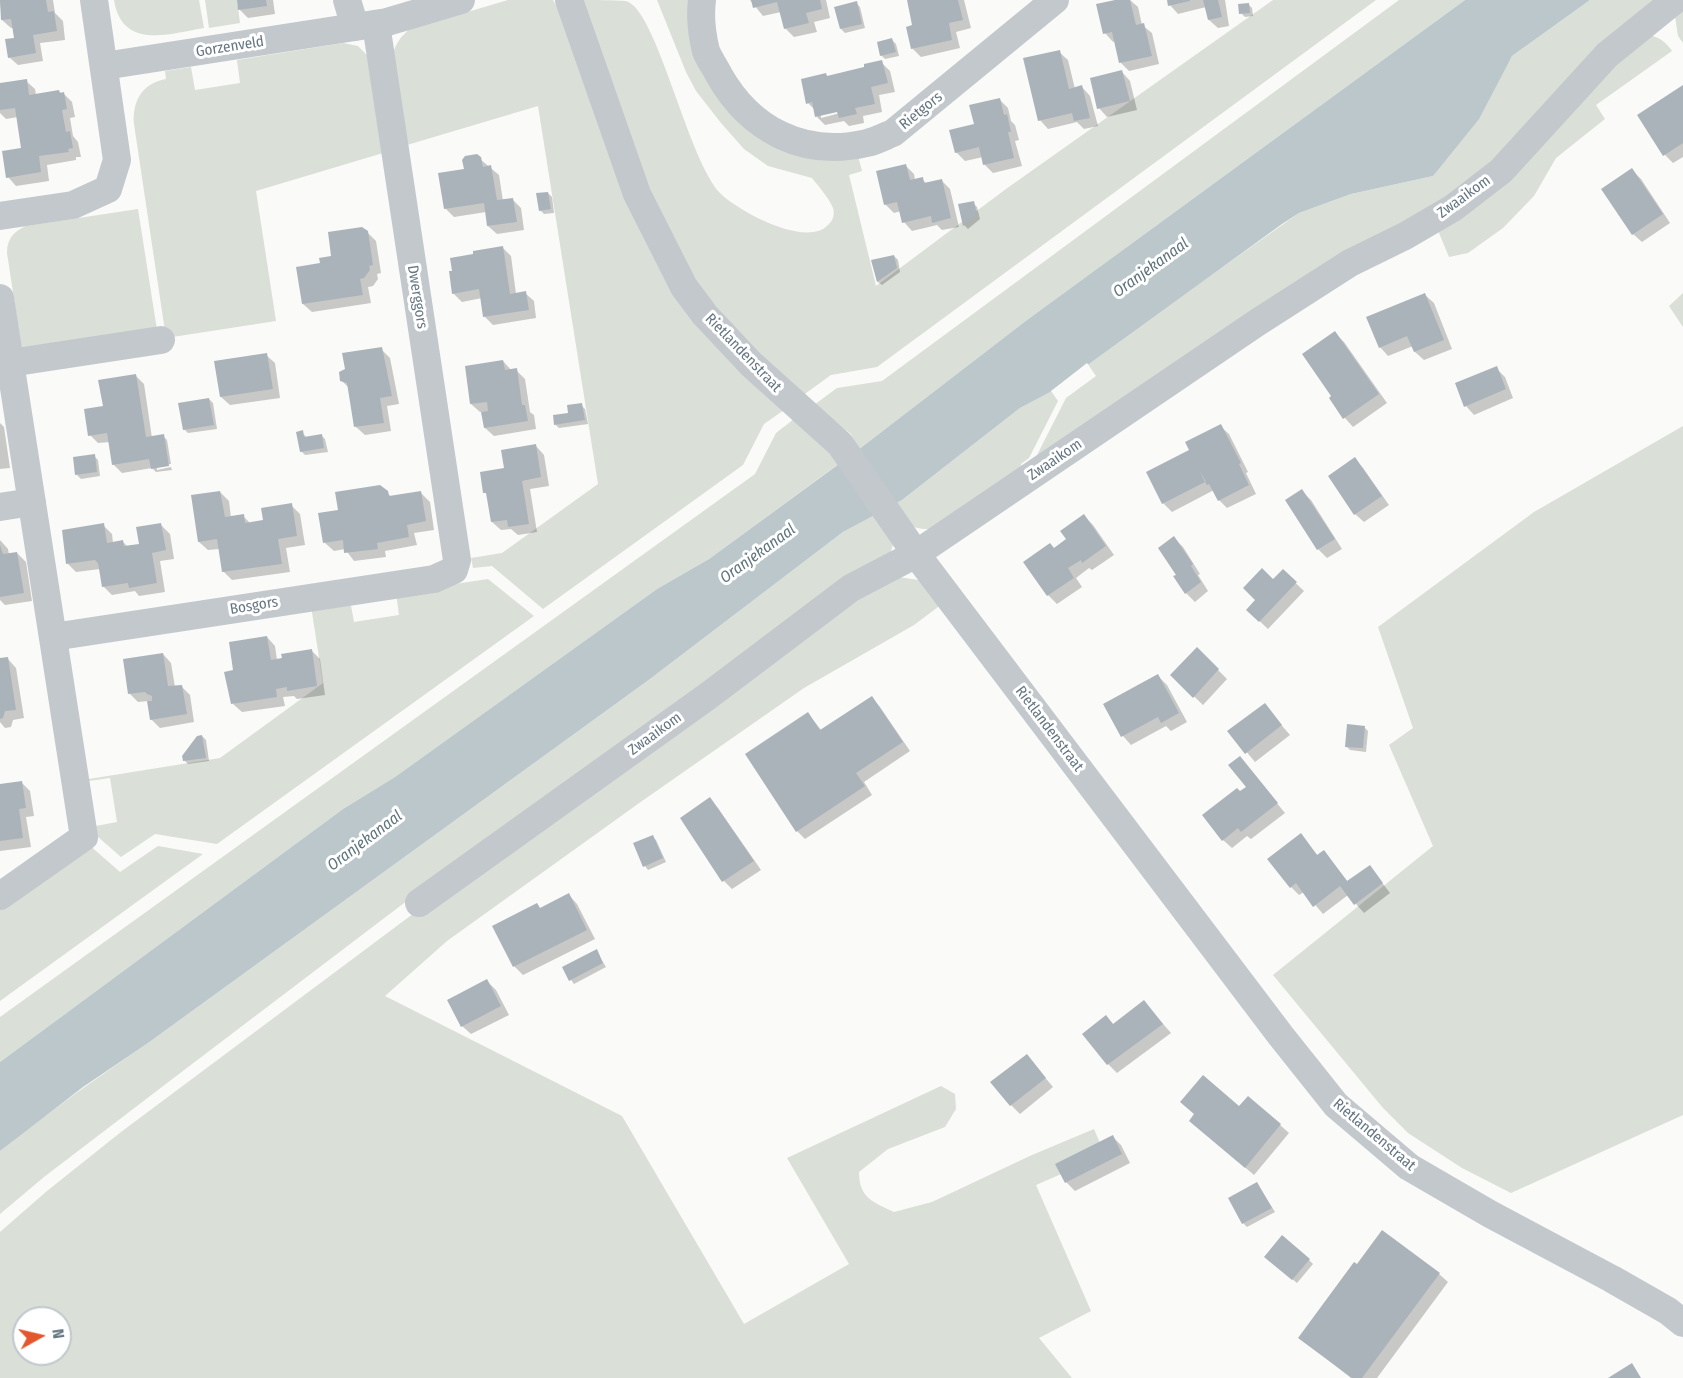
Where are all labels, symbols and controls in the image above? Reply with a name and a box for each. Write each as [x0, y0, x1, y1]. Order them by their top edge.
street label: Gorzenveld [195, 33, 265, 61]
street label: Rietgors [896, 88, 946, 134]
street label: Zwaaikom [1434, 172, 1494, 222]
water label: Oranjekanaal [1109, 234, 1193, 302]
street label: Dwerggors [403, 264, 431, 330]
street label: Rietlandenstraat [701, 310, 785, 396]
street label: Zwaaikom [1025, 435, 1085, 485]
water label: Oranjekanaal [716, 520, 800, 588]
street label: Bosgors [229, 593, 279, 619]
street label: Rietlandenstraat [1011, 683, 1087, 775]
street label: Zwaaikom [625, 709, 685, 759]
water label: Oranjekanaal [324, 807, 406, 875]
street label: Rietlandenstraat [1329, 1095, 1419, 1175]
north arrow [12, 1306, 72, 1366]
text: N [48, 1328, 68, 1340]

